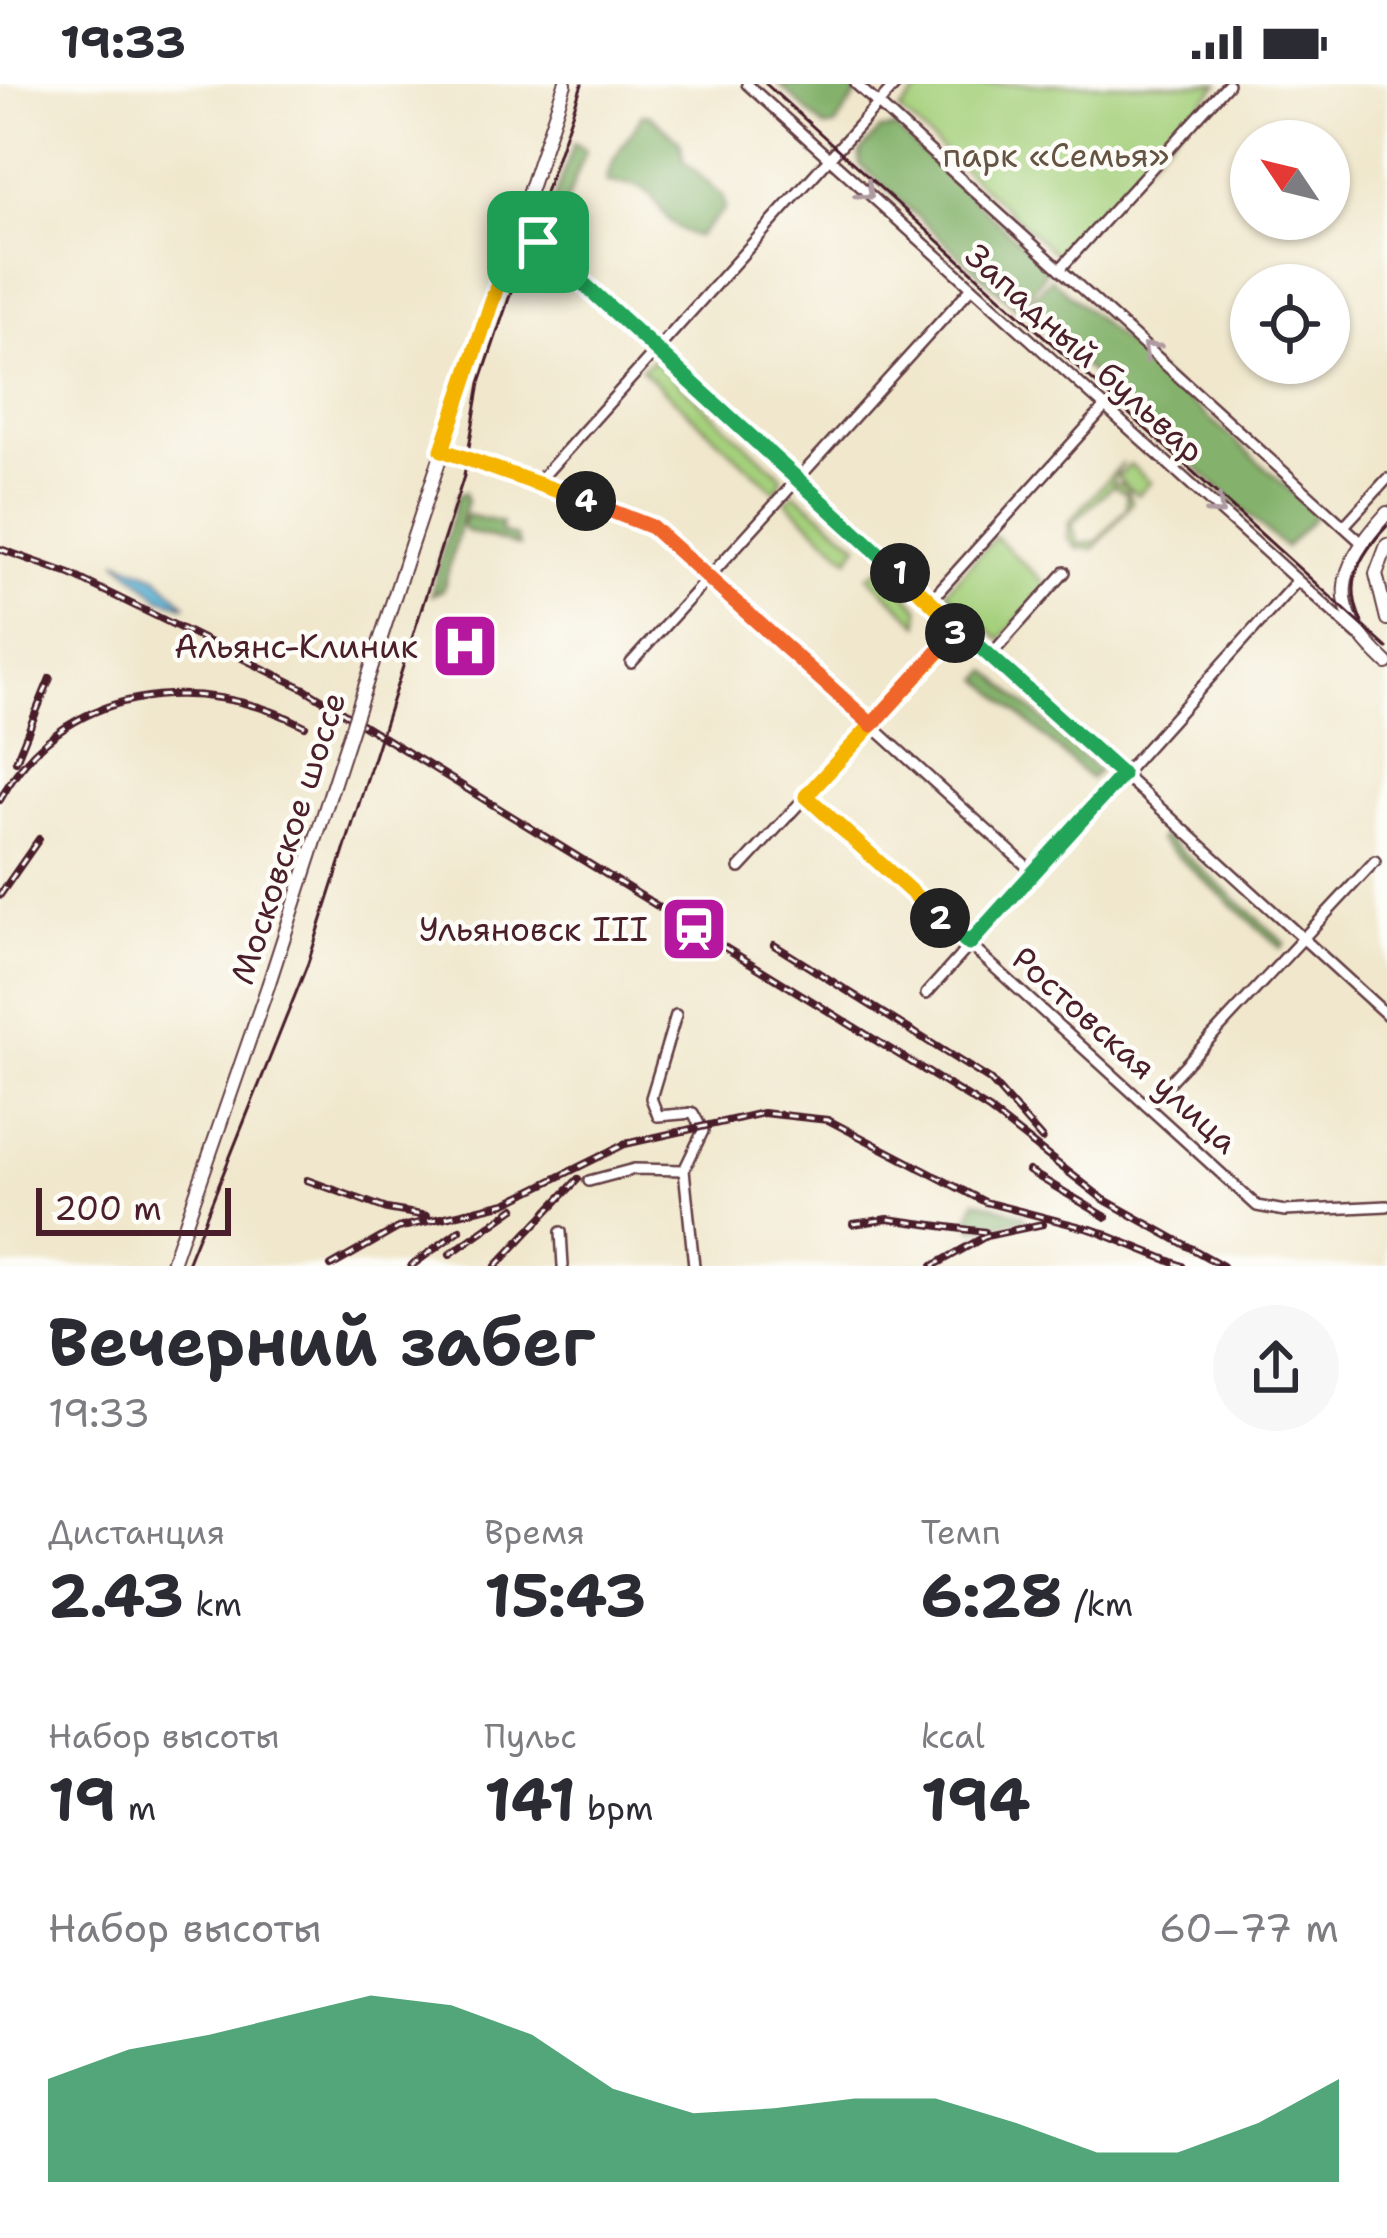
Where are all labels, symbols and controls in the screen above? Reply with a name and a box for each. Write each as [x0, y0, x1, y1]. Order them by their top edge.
text: 19:33 [60, 12, 186, 72]
north arrow [1230, 120, 1350, 240]
map controls [1230, 120, 1350, 384]
park label: парк «Семья» [943, 133, 1169, 178]
one-way arrow [853, 178, 874, 199]
pin [487, 191, 589, 293]
icon: arrive [505, 209, 571, 275]
street label: Западный бульвар [956, 233, 1214, 473]
button: locate [1230, 264, 1350, 384]
one-way arrow [1143, 343, 1164, 364]
pin: 4 [556, 471, 616, 531]
text: 4 [574, 478, 598, 523]
one-way arrow [1203, 494, 1224, 515]
pin: 1 [870, 543, 930, 603]
text: 1 [892, 550, 908, 595]
pin: 3 [925, 603, 985, 663]
text: 3 [943, 610, 967, 655]
hospital icon: Альянс-Клиник [430, 611, 500, 681]
place label: Альянс-Клиник [174, 624, 418, 669]
street label: Московское шоссе [220, 686, 356, 990]
pin: 2 [910, 888, 970, 948]
station icon: Ульяновск III [659, 894, 729, 964]
text: 2 [928, 895, 952, 940]
place label: Ульяновск III [419, 907, 648, 952]
street label: Ростовская улица [1002, 936, 1248, 1164]
scale bar [36, 1182, 231, 1235]
text: 200 m [54, 1186, 162, 1231]
text: Вечерний забег [48, 1298, 595, 1386]
button: share [1213, 1305, 1339, 1431]
text: 19:33 [48, 1387, 150, 1439]
text: Дистанция [48, 1510, 225, 1555]
text: Время [484, 1510, 585, 1555]
text: Темп [921, 1510, 1000, 1555]
text: 2.43 [48, 1555, 184, 1635]
text: 15:43 [484, 1555, 646, 1635]
text: 6:28 [921, 1555, 1063, 1635]
text: km [184, 1582, 242, 1627]
text: /km [1063, 1582, 1133, 1627]
text: Набор высоты [48, 1714, 280, 1759]
text: Пульс [484, 1714, 577, 1759]
text: kcal [921, 1714, 985, 1759]
text: 19 [48, 1759, 116, 1839]
text: 141 [484, 1759, 576, 1839]
text: 194 [921, 1759, 1030, 1839]
text: m [116, 1786, 156, 1831]
text: bpm [576, 1786, 654, 1831]
text: Набор высоты [48, 1902, 322, 1954]
text: 60–77 m [1159, 1902, 1339, 1954]

